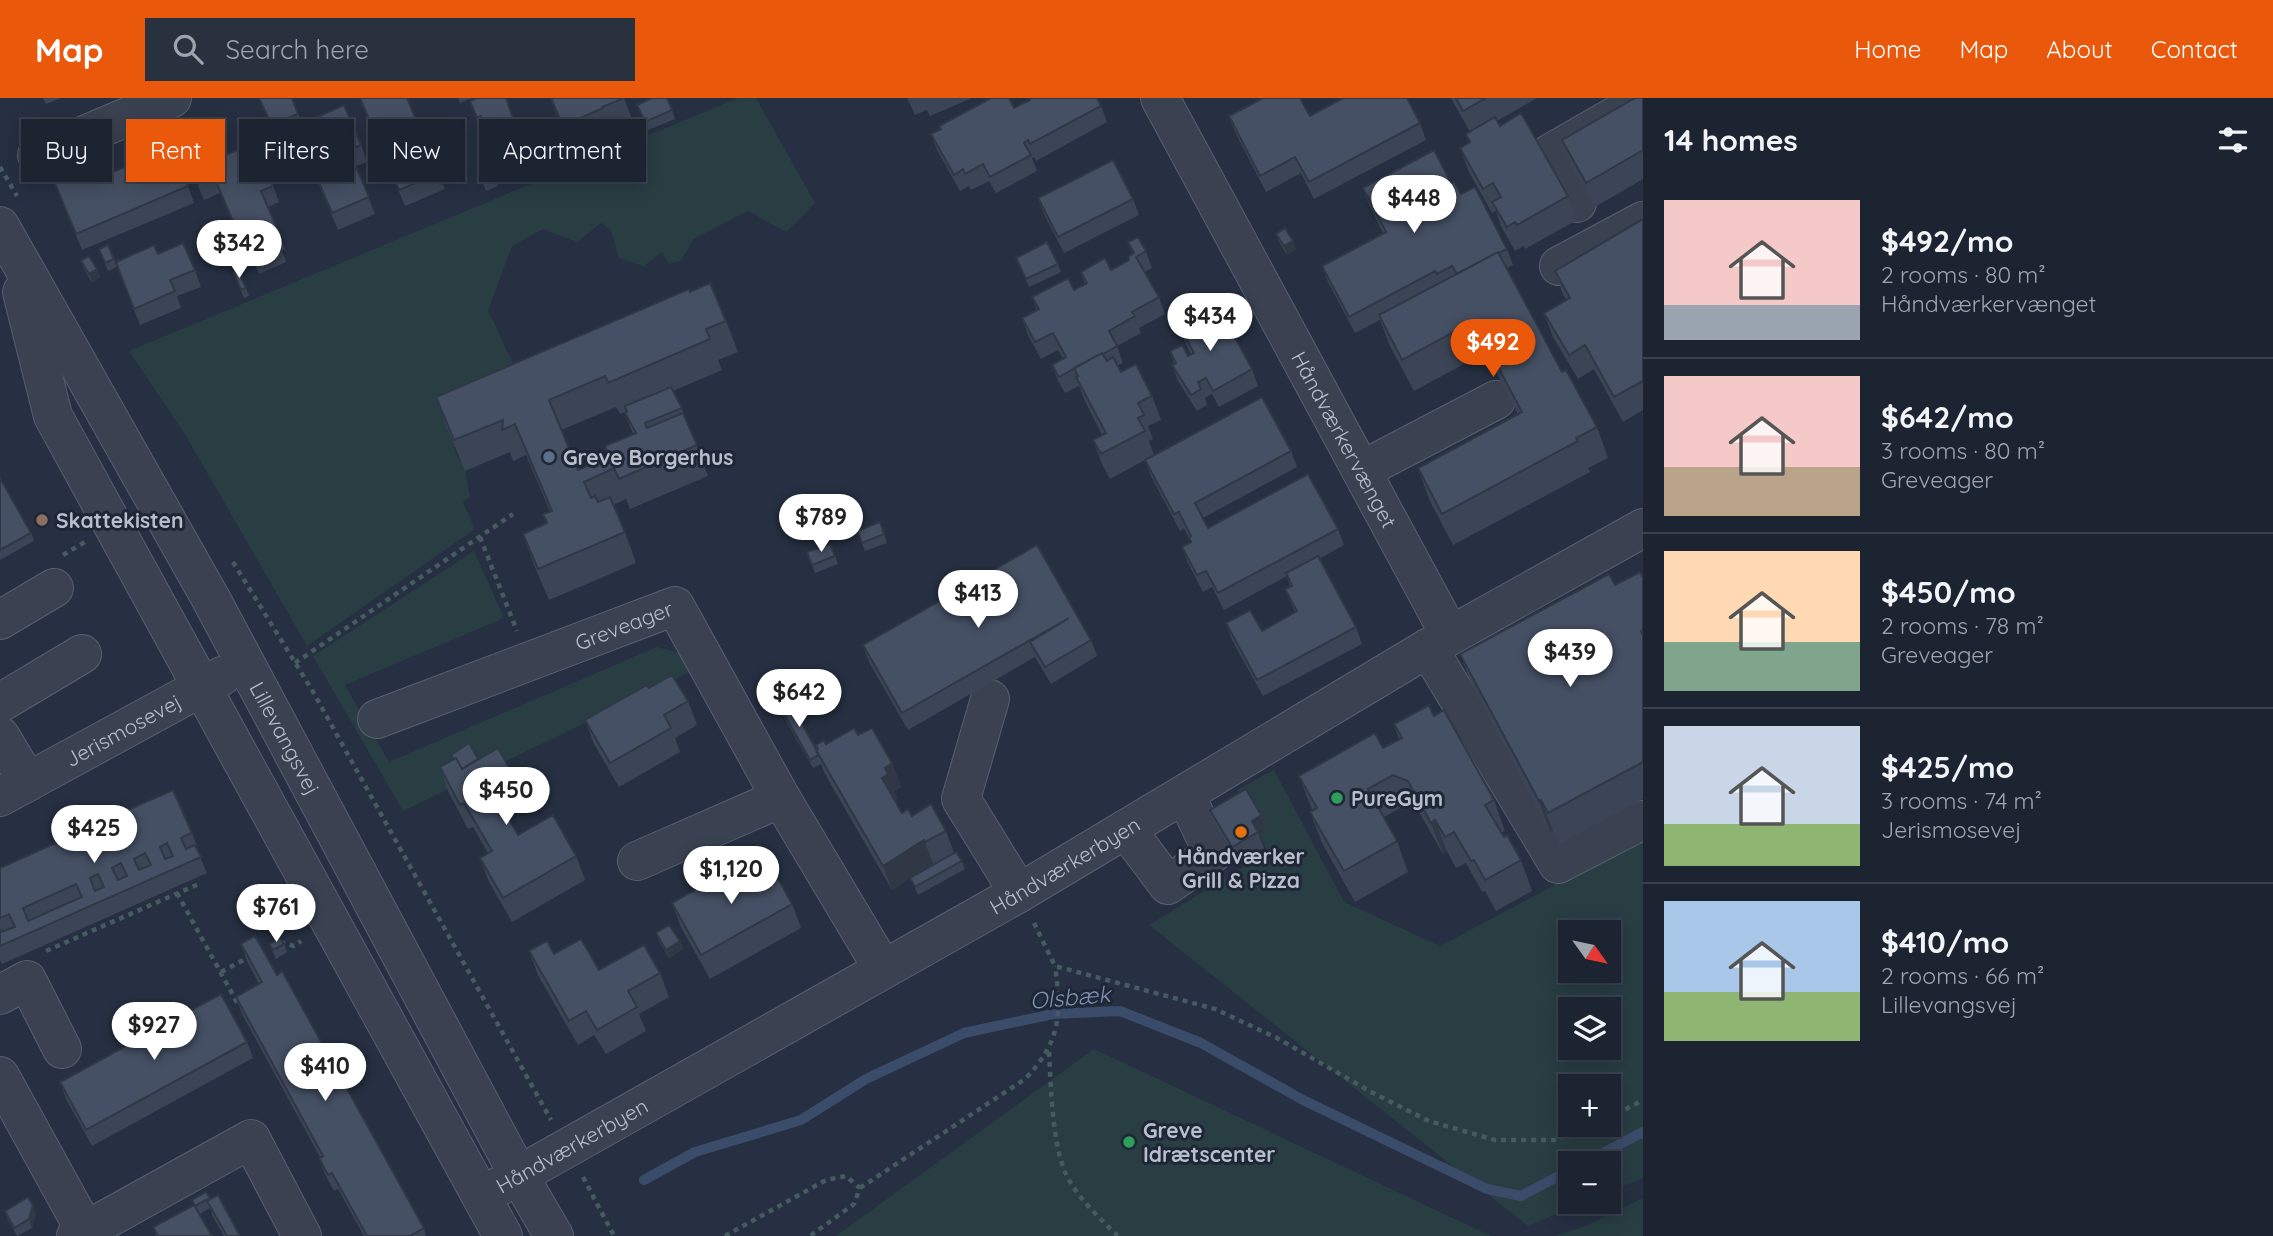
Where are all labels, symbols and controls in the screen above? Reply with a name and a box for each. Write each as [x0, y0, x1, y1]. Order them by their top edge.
search box [145, 18, 635, 81]
text: Map [35, 29, 103, 70]
icon: search [169, 30, 207, 68]
text: Search here [225, 33, 369, 66]
text: Home [1854, 34, 1921, 64]
text: Map [1959, 34, 2008, 64]
text: About [2046, 34, 2113, 64]
text: Contact [2151, 34, 2238, 64]
chip: Buy [21, 119, 112, 182]
chip: Rent [126, 119, 225, 182]
chip: Filters [239, 119, 354, 182]
chip: New [368, 119, 465, 182]
chip: Apartment [479, 119, 646, 182]
text: 14 homes [1664, 121, 1798, 159]
icon: filters [2214, 121, 2252, 159]
pin: $448 [1373, 176, 1455, 235]
text: $448 [1387, 183, 1441, 212]
pin: $342 [198, 220, 280, 280]
text: $492/mo [1881, 222, 2013, 260]
text: $342 [213, 228, 265, 257]
icon: home [1720, 228, 1804, 312]
text: 2 rooms · 80 m² [1881, 260, 2046, 289]
text: Håndværkervænget [1881, 289, 2096, 318]
pin: $434 [1169, 294, 1251, 353]
text: $434 [1183, 301, 1237, 330]
pin: $492 [1452, 320, 1534, 379]
text: $492 [1467, 327, 1519, 356]
street label: Håndværkervænget [1286, 347, 1403, 532]
text: $642/mo [1881, 398, 2014, 436]
icon: home [1720, 404, 1804, 488]
text: 3 rooms · 80 m² [1881, 436, 2045, 465]
place label: Greve Borgerhus [563, 444, 733, 470]
marker: Greve Borgerhus [541, 449, 557, 465]
text: Greveager [1881, 465, 1993, 494]
pin: $789 [780, 494, 862, 554]
text: $789 [795, 502, 847, 531]
place label: Skattekisten [56, 507, 183, 533]
marker: Skattekisten [34, 512, 50, 528]
pin: $413 [937, 570, 1019, 630]
text: $450/mo [1881, 573, 2016, 611]
text: $413 [954, 578, 1002, 607]
icon: home [1720, 579, 1804, 663]
street label: Greveager [571, 595, 676, 656]
text: 2 rooms · 78 m² [1881, 611, 2044, 640]
pin: $439 [1529, 630, 1611, 689]
text: $439 [1544, 637, 1596, 666]
text: Greveager [1881, 640, 1993, 669]
pin: $642 [758, 670, 840, 729]
street label: Lillevangsvej [244, 677, 326, 799]
text: $642 [772, 677, 826, 706]
street label: Jerismosevej [60, 688, 186, 772]
text: $425/mo [1881, 748, 2014, 786]
icon: home [1720, 754, 1804, 838]
pin: $450 [465, 768, 547, 827]
text: $450 [479, 775, 533, 804]
place label: PureGym [1351, 785, 1443, 811]
text: 3 rooms · 74 m² [1881, 786, 2042, 815]
marker: PureGym [1329, 790, 1345, 806]
pin: $425 [53, 806, 135, 865]
street label: Håndværkerbyen [985, 811, 1145, 920]
text: $425 [67, 813, 121, 842]
text: Jerismosevej [1881, 815, 2022, 844]
marker: Håndværker Grill & Pizza [1233, 824, 1249, 840]
place label: Håndværker Grill & Pizza [1177, 843, 1305, 893]
pin: $1,120 [674, 846, 788, 906]
text: $1,120 [699, 854, 763, 883]
pin: $761 [235, 884, 317, 944]
text: $761 [253, 892, 299, 921]
north arrow [1558, 920, 1620, 984]
map controls [1558, 920, 1621, 1214]
text: $410/mo [1881, 923, 2009, 961]
icon: home [1720, 929, 1804, 1013]
text: 2 rooms · 66 m² [1881, 961, 2044, 990]
water label: Olsbæk [1029, 979, 1113, 1015]
text: Lillevangsvej [1881, 990, 2017, 1019]
button: layers [1558, 997, 1621, 1060]
pin: $927 [113, 1002, 195, 1062]
text: $927 [128, 1010, 180, 1039]
pin: $410 [284, 1044, 366, 1103]
text: $410 [300, 1051, 350, 1080]
button: + [1558, 1074, 1621, 1137]
street label: Håndværkerbyen [491, 1092, 652, 1199]
place label: Greve Idrætscenter [1143, 1117, 1275, 1167]
marker: Greve Idrætscenter [1121, 1134, 1137, 1150]
button: − [1558, 1151, 1621, 1214]

